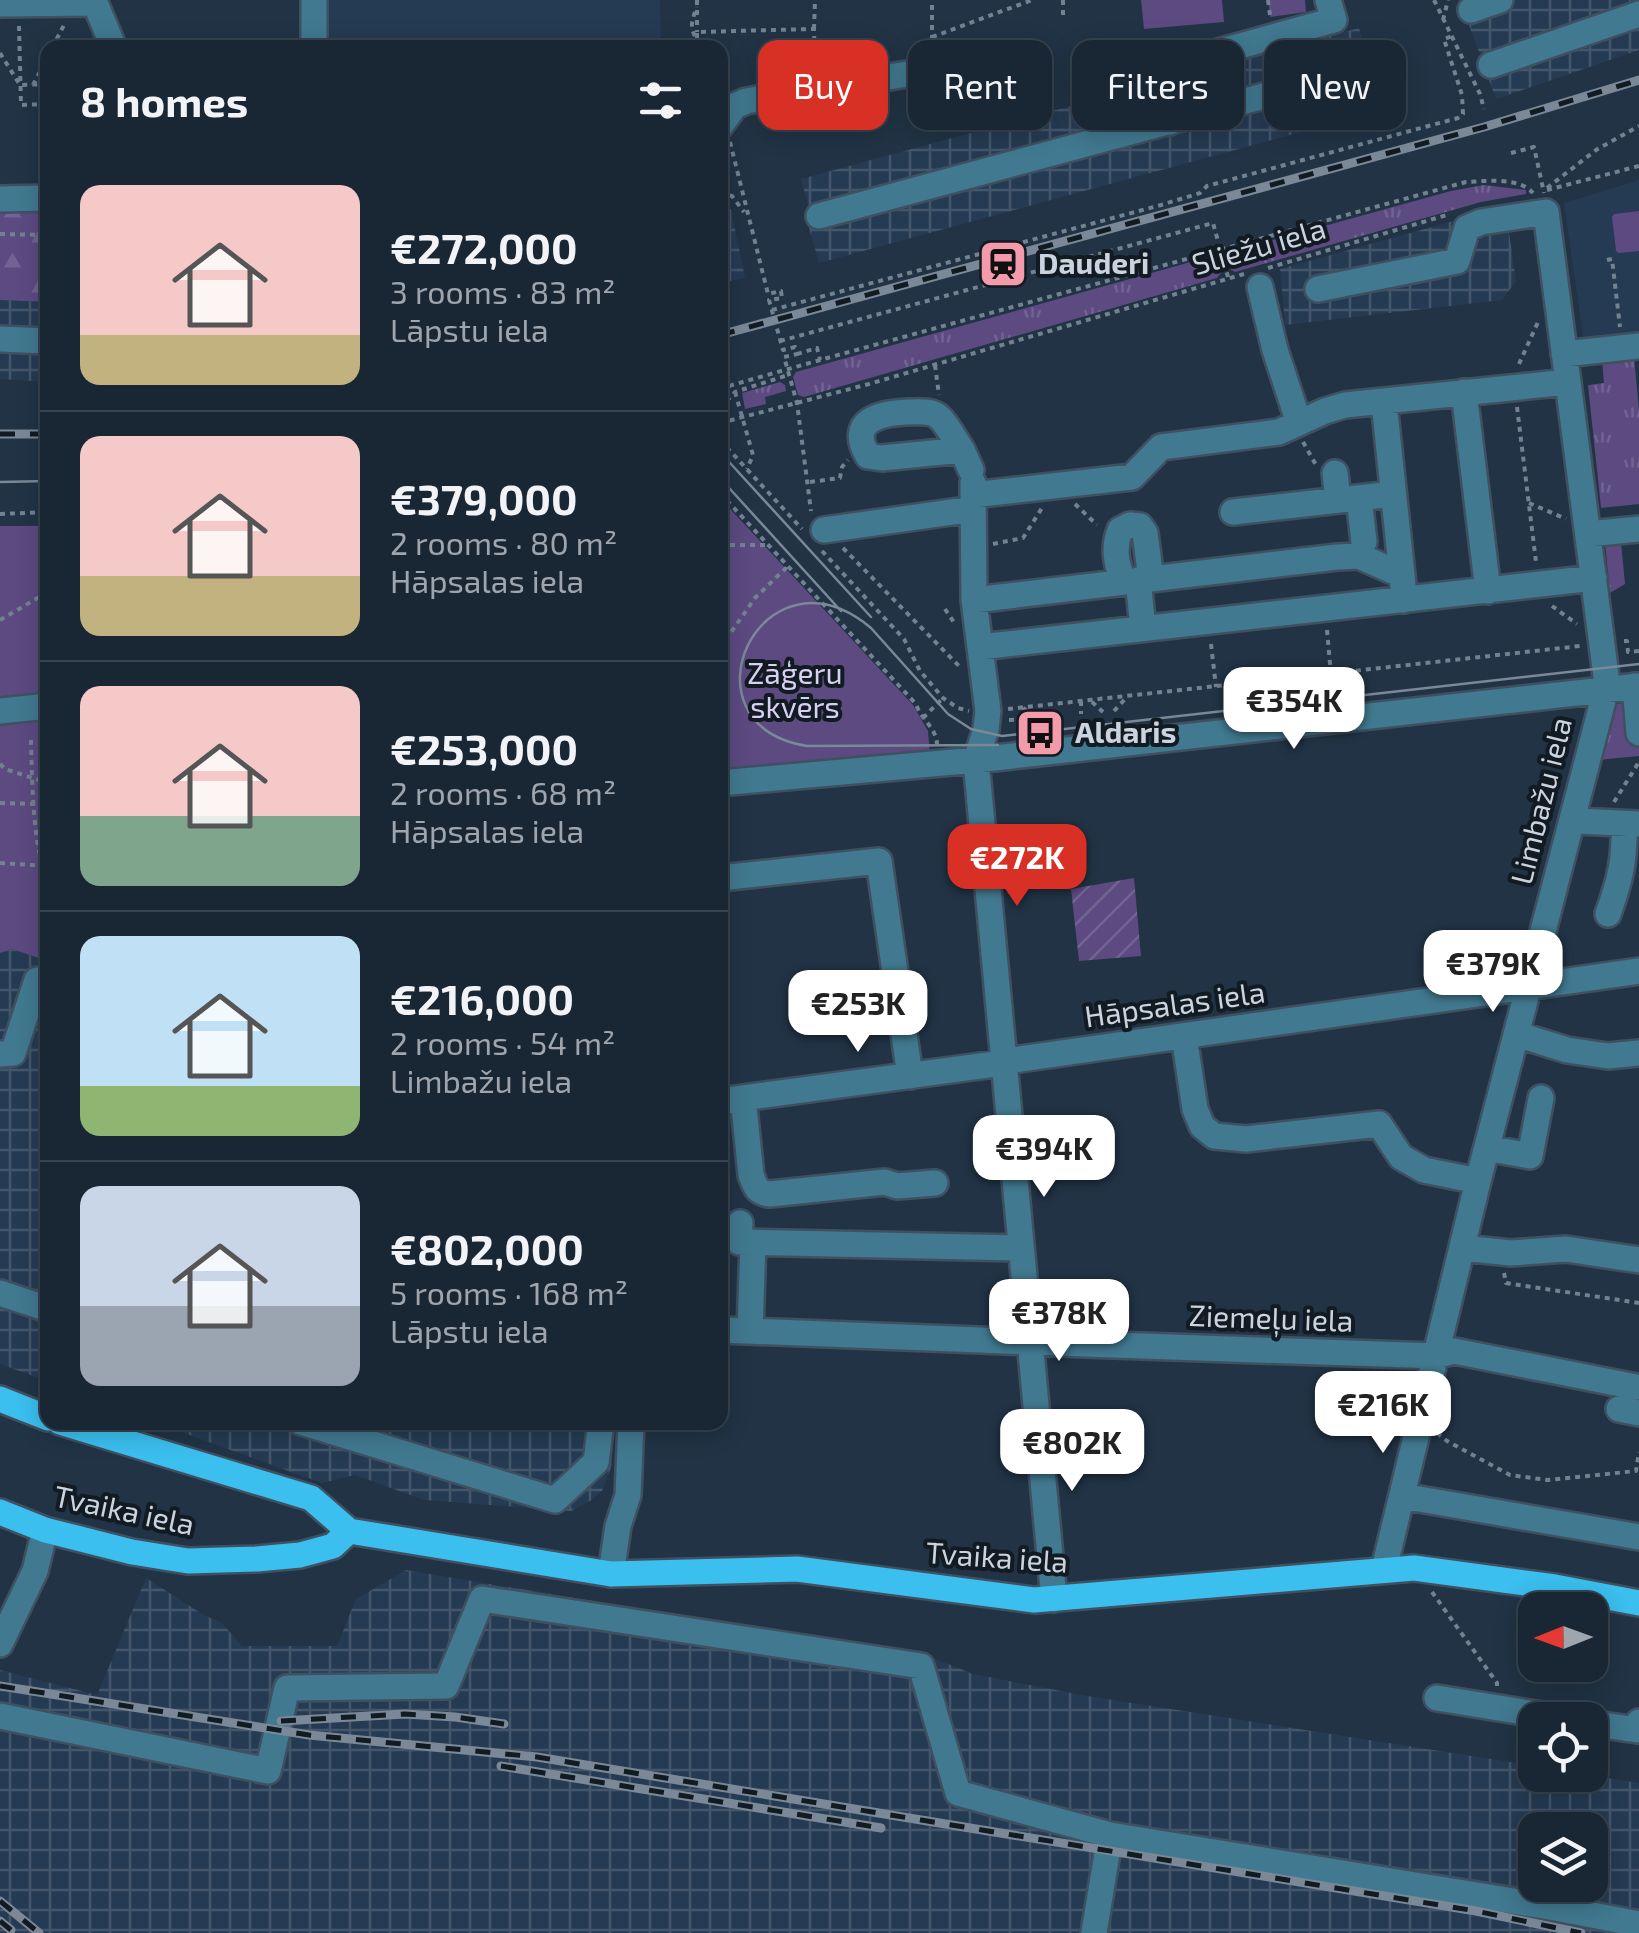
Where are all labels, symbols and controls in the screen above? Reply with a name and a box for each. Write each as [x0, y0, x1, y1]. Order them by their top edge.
chip: Buy [758, 40, 888, 130]
chip: Rent [908, 40, 1052, 130]
chip: Filters [1072, 40, 1244, 130]
chip: New [1264, 40, 1406, 130]
icon: filters [633, 73, 688, 128]
text: 8 homes [80, 75, 248, 125]
street label: Sliežu iela [1187, 209, 1329, 281]
text: €272,000 [390, 222, 578, 272]
icon: home [160, 225, 280, 345]
station icon: Dauderi [977, 238, 1029, 290]
place label: Dauderi [1038, 244, 1149, 280]
text: 3 rooms · 83 m² [390, 272, 615, 310]
text: Lāpstu iela [390, 310, 549, 348]
text: €379,000 [390, 473, 577, 523]
icon: home [160, 476, 280, 596]
text: 2 rooms · 80 m² [390, 523, 617, 561]
text: Hāpsalas iela [390, 561, 584, 599]
park label: Zāģeru skvērs [747, 654, 843, 724]
pin: €354K [1224, 667, 1364, 752]
text: €354K [1245, 680, 1343, 718]
bus stop icon: Aldaris [1014, 707, 1066, 759]
place label: Aldaris [1075, 713, 1176, 749]
street label: Limbažu iela [1502, 713, 1578, 888]
text: €253,000 [390, 723, 578, 773]
icon: home [160, 726, 280, 846]
text: 2 rooms · 68 m² [390, 773, 616, 811]
text: Hāpsalas iela [390, 811, 584, 849]
pin: €272K [947, 824, 1087, 909]
text: €272K [970, 837, 1064, 875]
pin: €379K [1423, 930, 1563, 1015]
text: €379K [1446, 943, 1540, 981]
pin: €253K [788, 970, 928, 1055]
text: €216,000 [390, 973, 574, 1023]
street label: Hāpsalas iela [1082, 973, 1267, 1034]
icon: home [160, 976, 280, 1096]
text: €253K [810, 983, 906, 1021]
text: 2 rooms · 54 m² [390, 1023, 615, 1061]
text: Limbažu iela [390, 1061, 572, 1099]
pin: €394K [974, 1115, 1114, 1200]
text: €394K [995, 1128, 1093, 1166]
text: €802,000 [390, 1223, 584, 1273]
icon: home [160, 1226, 280, 1346]
text: 5 rooms · 168 m² [390, 1273, 628, 1311]
pin: €378K [989, 1279, 1129, 1364]
text: €378K [1011, 1292, 1107, 1330]
street label: Ziemeļu iela [1188, 1296, 1354, 1341]
text: Lāpstu iela [390, 1311, 549, 1349]
pin: €216K [1313, 1371, 1453, 1456]
text: €216K [1337, 1384, 1429, 1422]
pin: €802K [1002, 1409, 1142, 1494]
text: €802K [1022, 1422, 1122, 1460]
street label: Tvaika iela [51, 1477, 198, 1541]
street label: Tvaika iela [925, 1533, 1069, 1579]
north arrow [1518, 1592, 1608, 1682]
map controls [1518, 1592, 1608, 1902]
button: locate [1518, 1702, 1608, 1792]
button: layers [1518, 1812, 1608, 1902]

